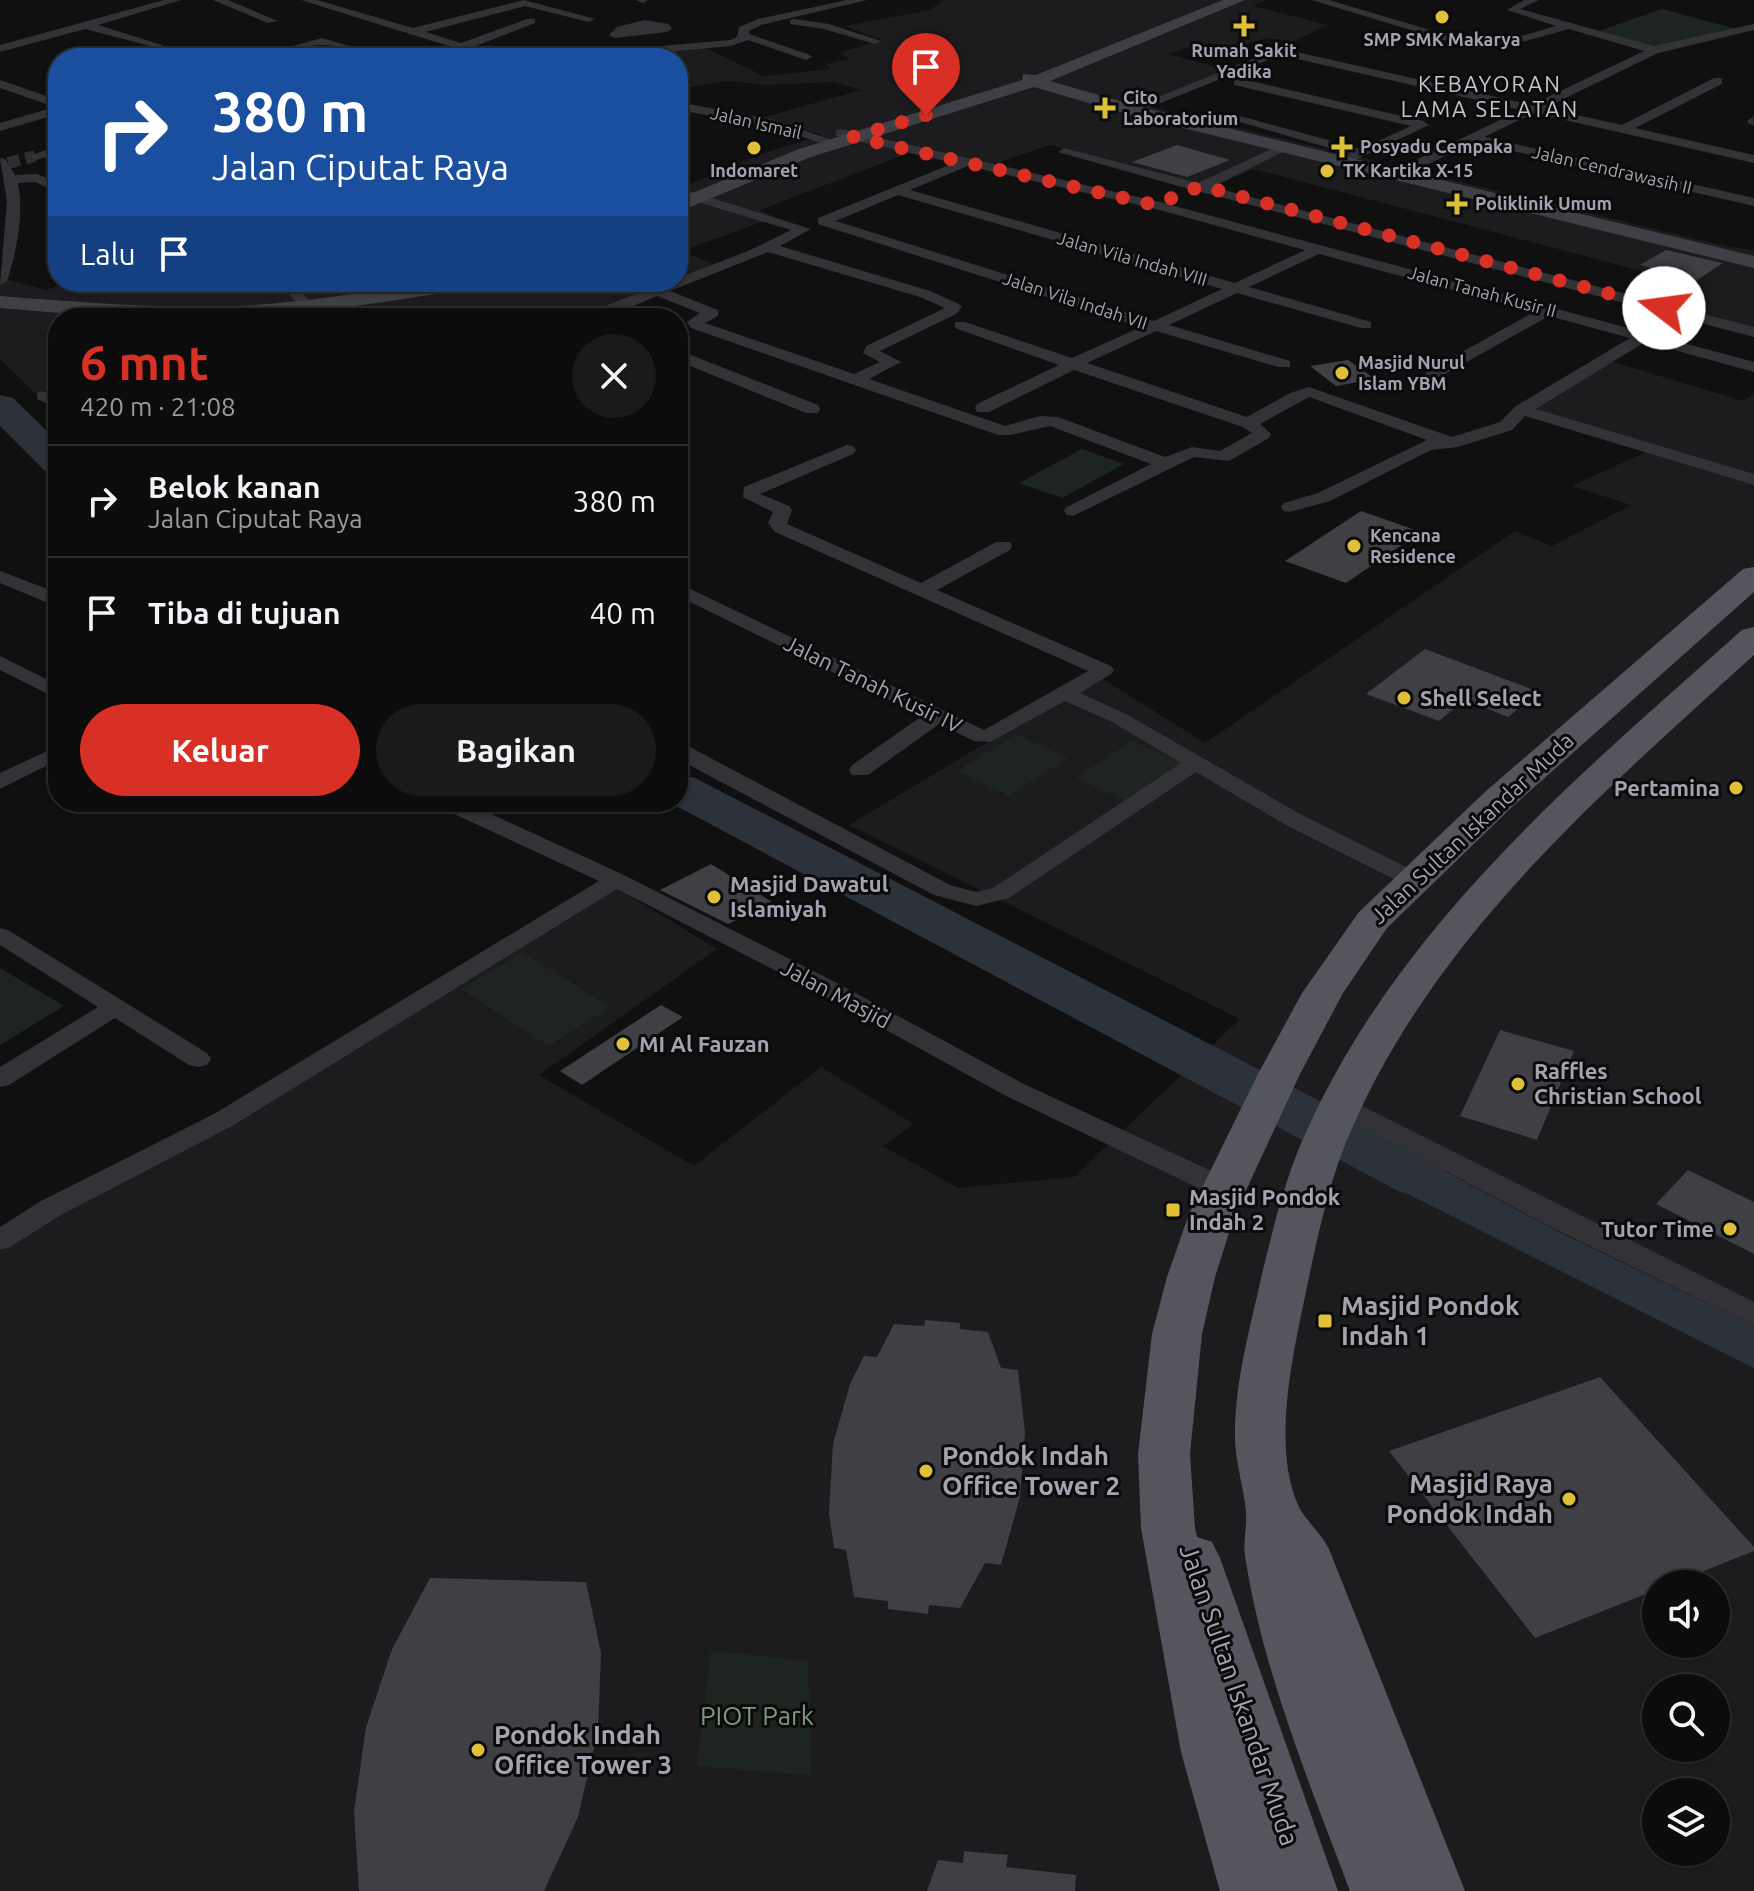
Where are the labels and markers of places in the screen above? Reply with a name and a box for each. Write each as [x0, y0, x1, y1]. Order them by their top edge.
marker: SMP SMK Makarya [1433, 8, 1451, 26]
marker: Rumah Sakit Yadika [1233, 15, 1255, 37]
place label: SMP SMK Makarya [1363, 29, 1521, 49]
pin [892, 33, 960, 115]
place label: Rumah Sakit Yadika [1191, 40, 1297, 81]
place label: Cito Laboratorium [1123, 87, 1238, 128]
marker: Cito Laboratorium [1094, 97, 1116, 119]
marker: Posyadu Cempaka [1331, 136, 1353, 158]
place label: Posyadu Cempaka [1360, 136, 1513, 156]
marker: Indomaret [745, 139, 763, 157]
place label: Indomaret [710, 160, 798, 180]
place label: TK Kartika X-15 [1343, 160, 1473, 180]
marker: TK Kartika X-15 [1318, 162, 1336, 180]
marker: Poliklinik Umum [1446, 193, 1468, 215]
place label: Poliklinik Umum [1475, 193, 1612, 213]
place label: Masjid Nurul Islam YBM [1358, 352, 1465, 393]
marker: Masjid Nurul Islam YBM [1333, 364, 1351, 382]
place label: Kencana Residence [1370, 525, 1456, 566]
marker: Kencana Residence [1345, 537, 1363, 555]
place label: Shell Select [1420, 685, 1541, 710]
marker: Shell Select [1395, 689, 1413, 707]
place label: Pertamina [1614, 775, 1720, 800]
marker: Pertamina [1727, 779, 1745, 797]
place label: Masjid Dawatul Islamiyah [730, 871, 889, 921]
marker: Masjid Dawatul Islamiyah [705, 888, 723, 906]
place label: MI Al Fauzan [639, 1031, 770, 1056]
marker: MI Al Fauzan [614, 1035, 632, 1053]
place label: Raffles Christian School [1534, 1058, 1702, 1108]
marker: Raffles Christian School [1509, 1075, 1527, 1093]
place label: Masjid Pondok Indah 2 [1189, 1184, 1341, 1234]
marker: Masjid Pondok Indah 2 [1164, 1201, 1182, 1219]
place label: Tutor Time [1601, 1216, 1714, 1241]
marker: Tutor Time [1721, 1220, 1739, 1238]
place label: Masjid Pondok Indah 1 [1341, 1291, 1520, 1350]
marker: Masjid Pondok Indah 1 [1316, 1312, 1334, 1330]
place label: Pondok Indah Office Tower 2 [942, 1441, 1120, 1500]
marker: Pondok Indah Office Tower 2 [917, 1462, 935, 1480]
place label: Masjid Raya Pondok Indah [1386, 1469, 1553, 1528]
marker: Masjid Raya Pondok Indah [1560, 1490, 1578, 1508]
place label: Pondok Indah Office Tower 3 [494, 1720, 672, 1779]
marker: Pondok Indah Office Tower 3 [469, 1741, 487, 1759]

